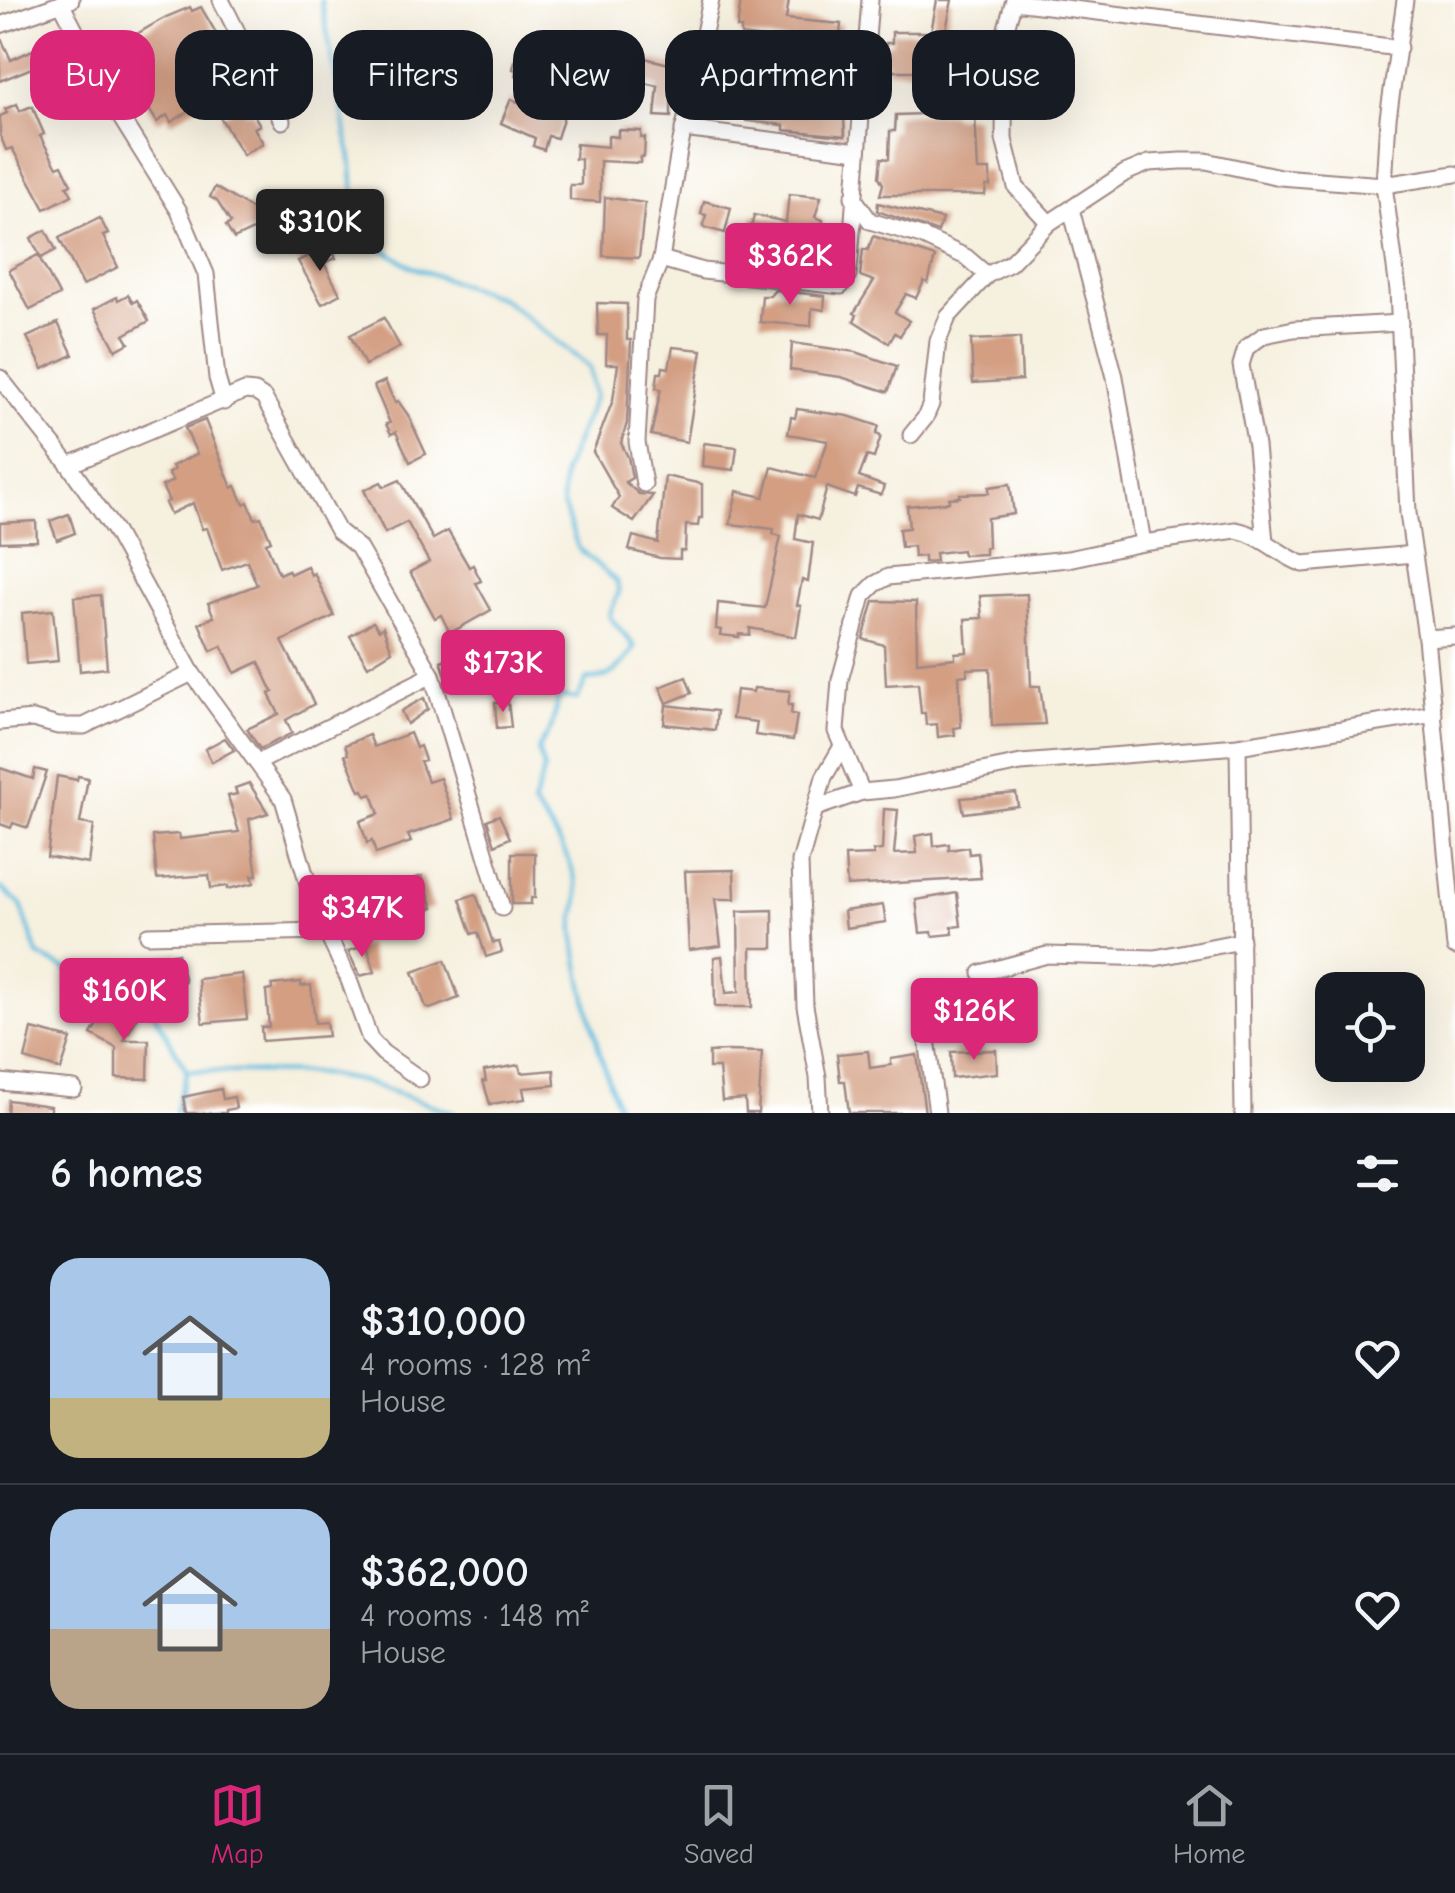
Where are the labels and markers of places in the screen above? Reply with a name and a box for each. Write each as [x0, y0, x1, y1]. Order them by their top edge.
pin: $310K [250, 189, 390, 274]
pin: $362K [720, 223, 860, 308]
pin: $173K [433, 630, 573, 715]
pin: $347K [292, 875, 432, 960]
pin: $160K [54, 958, 194, 1043]
pin: $126K [904, 978, 1044, 1063]

